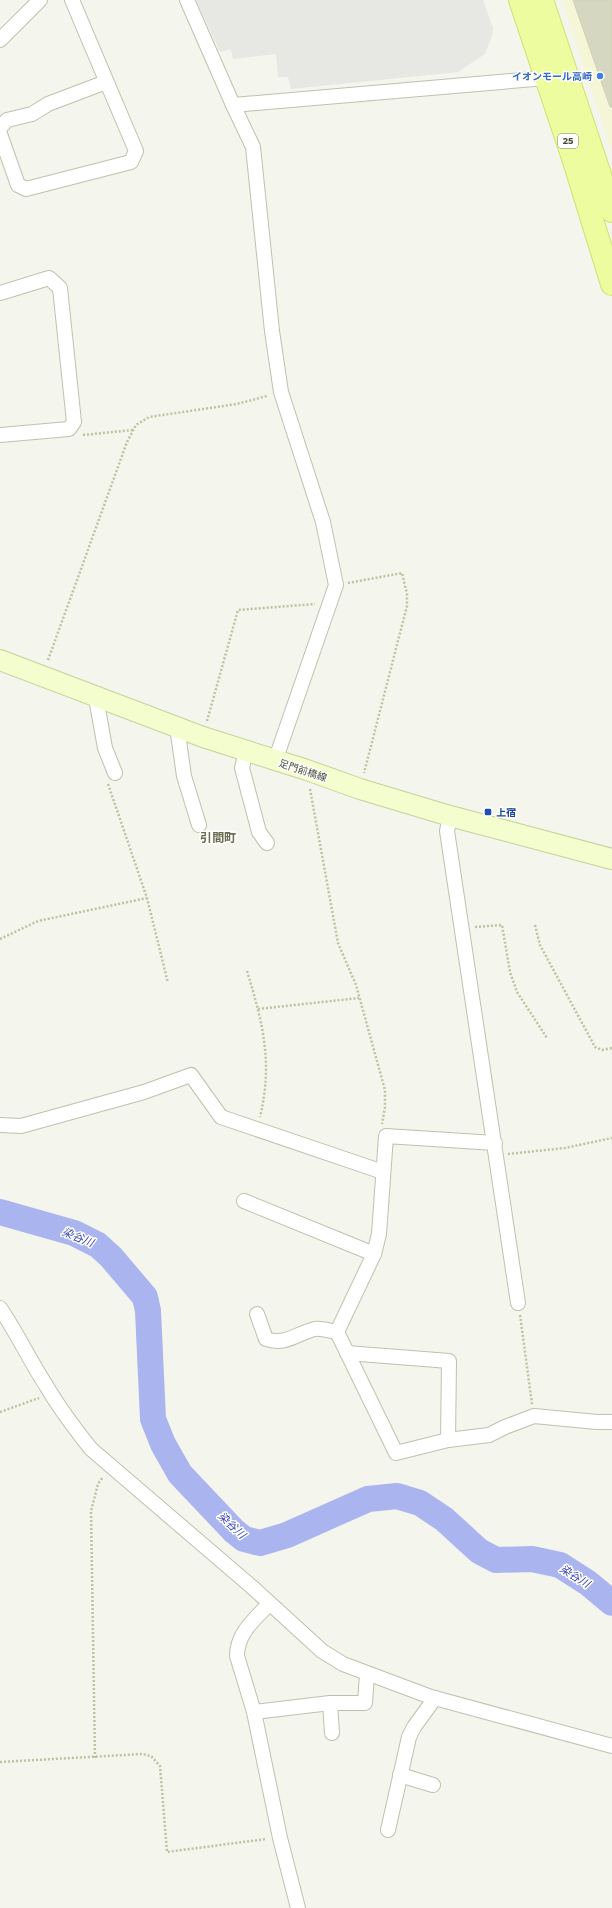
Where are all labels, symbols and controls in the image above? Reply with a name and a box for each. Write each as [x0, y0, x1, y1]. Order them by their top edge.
place label: イオンモール高崎 [512, 70, 592, 83]
marker: イオンモール高崎 [595, 71, 605, 81]
road number: 25 [558, 134, 578, 148]
street label: 足門前橋線 [277, 757, 329, 784]
place label: 上宿 [496, 806, 516, 819]
marker: 上宿 [483, 807, 493, 817]
district label: 引間町 [200, 830, 236, 845]
water label: 染谷川 [60, 1224, 97, 1250]
water label: 染谷川 [215, 1509, 250, 1542]
water label: 染谷川 [557, 1561, 594, 1591]

